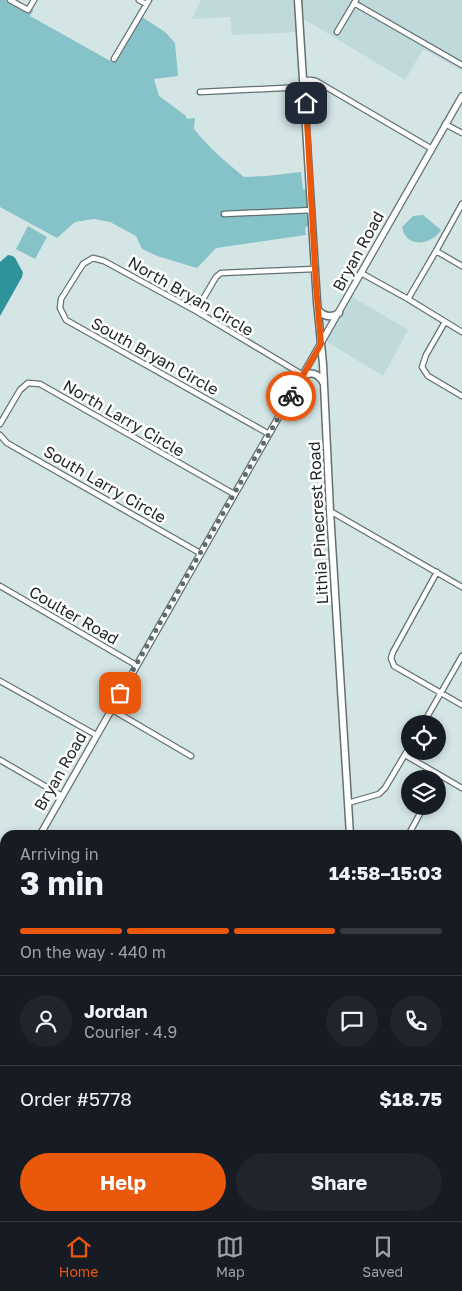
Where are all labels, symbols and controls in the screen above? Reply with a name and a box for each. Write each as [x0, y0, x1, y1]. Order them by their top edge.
pin [285, 82, 327, 124]
icon: home [292, 89, 320, 117]
street label: Bryan Road [328, 208, 388, 294]
street label: North Bryan Circle [125, 252, 257, 340]
street label: South Bryan Circle [88, 313, 222, 399]
courier [266, 371, 316, 421]
street label: North Larry Circle [60, 375, 188, 461]
icon: bike [277, 382, 305, 410]
street label: South Larry Circle [40, 441, 170, 527]
street label: Lithia Pinecrest Road [304, 441, 332, 605]
street label: Coulter Road [26, 581, 122, 649]
pin [99, 672, 141, 714]
icon: bag [106, 679, 134, 707]
map controls [401, 715, 446, 815]
button: locate [401, 715, 446, 760]
street label: Bryan Road [29, 728, 91, 814]
button: layers [401, 770, 446, 815]
text: Arriving in [20, 844, 99, 864]
text: 14:58–15:03 [329, 861, 442, 884]
text: 3 min [20, 864, 104, 902]
text: On the way · 440 m [20, 942, 166, 962]
button: person [20, 995, 72, 1047]
button: chat [326, 995, 378, 1047]
button: phone [390, 995, 442, 1047]
text: Jordan [84, 999, 148, 1022]
text: Courier · 4.9 [84, 1022, 177, 1042]
text: Order #5778 [20, 1087, 132, 1110]
text: $18.75 [379, 1087, 442, 1110]
button: Help [20, 1153, 226, 1211]
button: Share [236, 1153, 442, 1211]
tab: Home [59, 1233, 98, 1280]
tab: Map [216, 1233, 245, 1280]
tab: Saved [362, 1233, 403, 1280]

